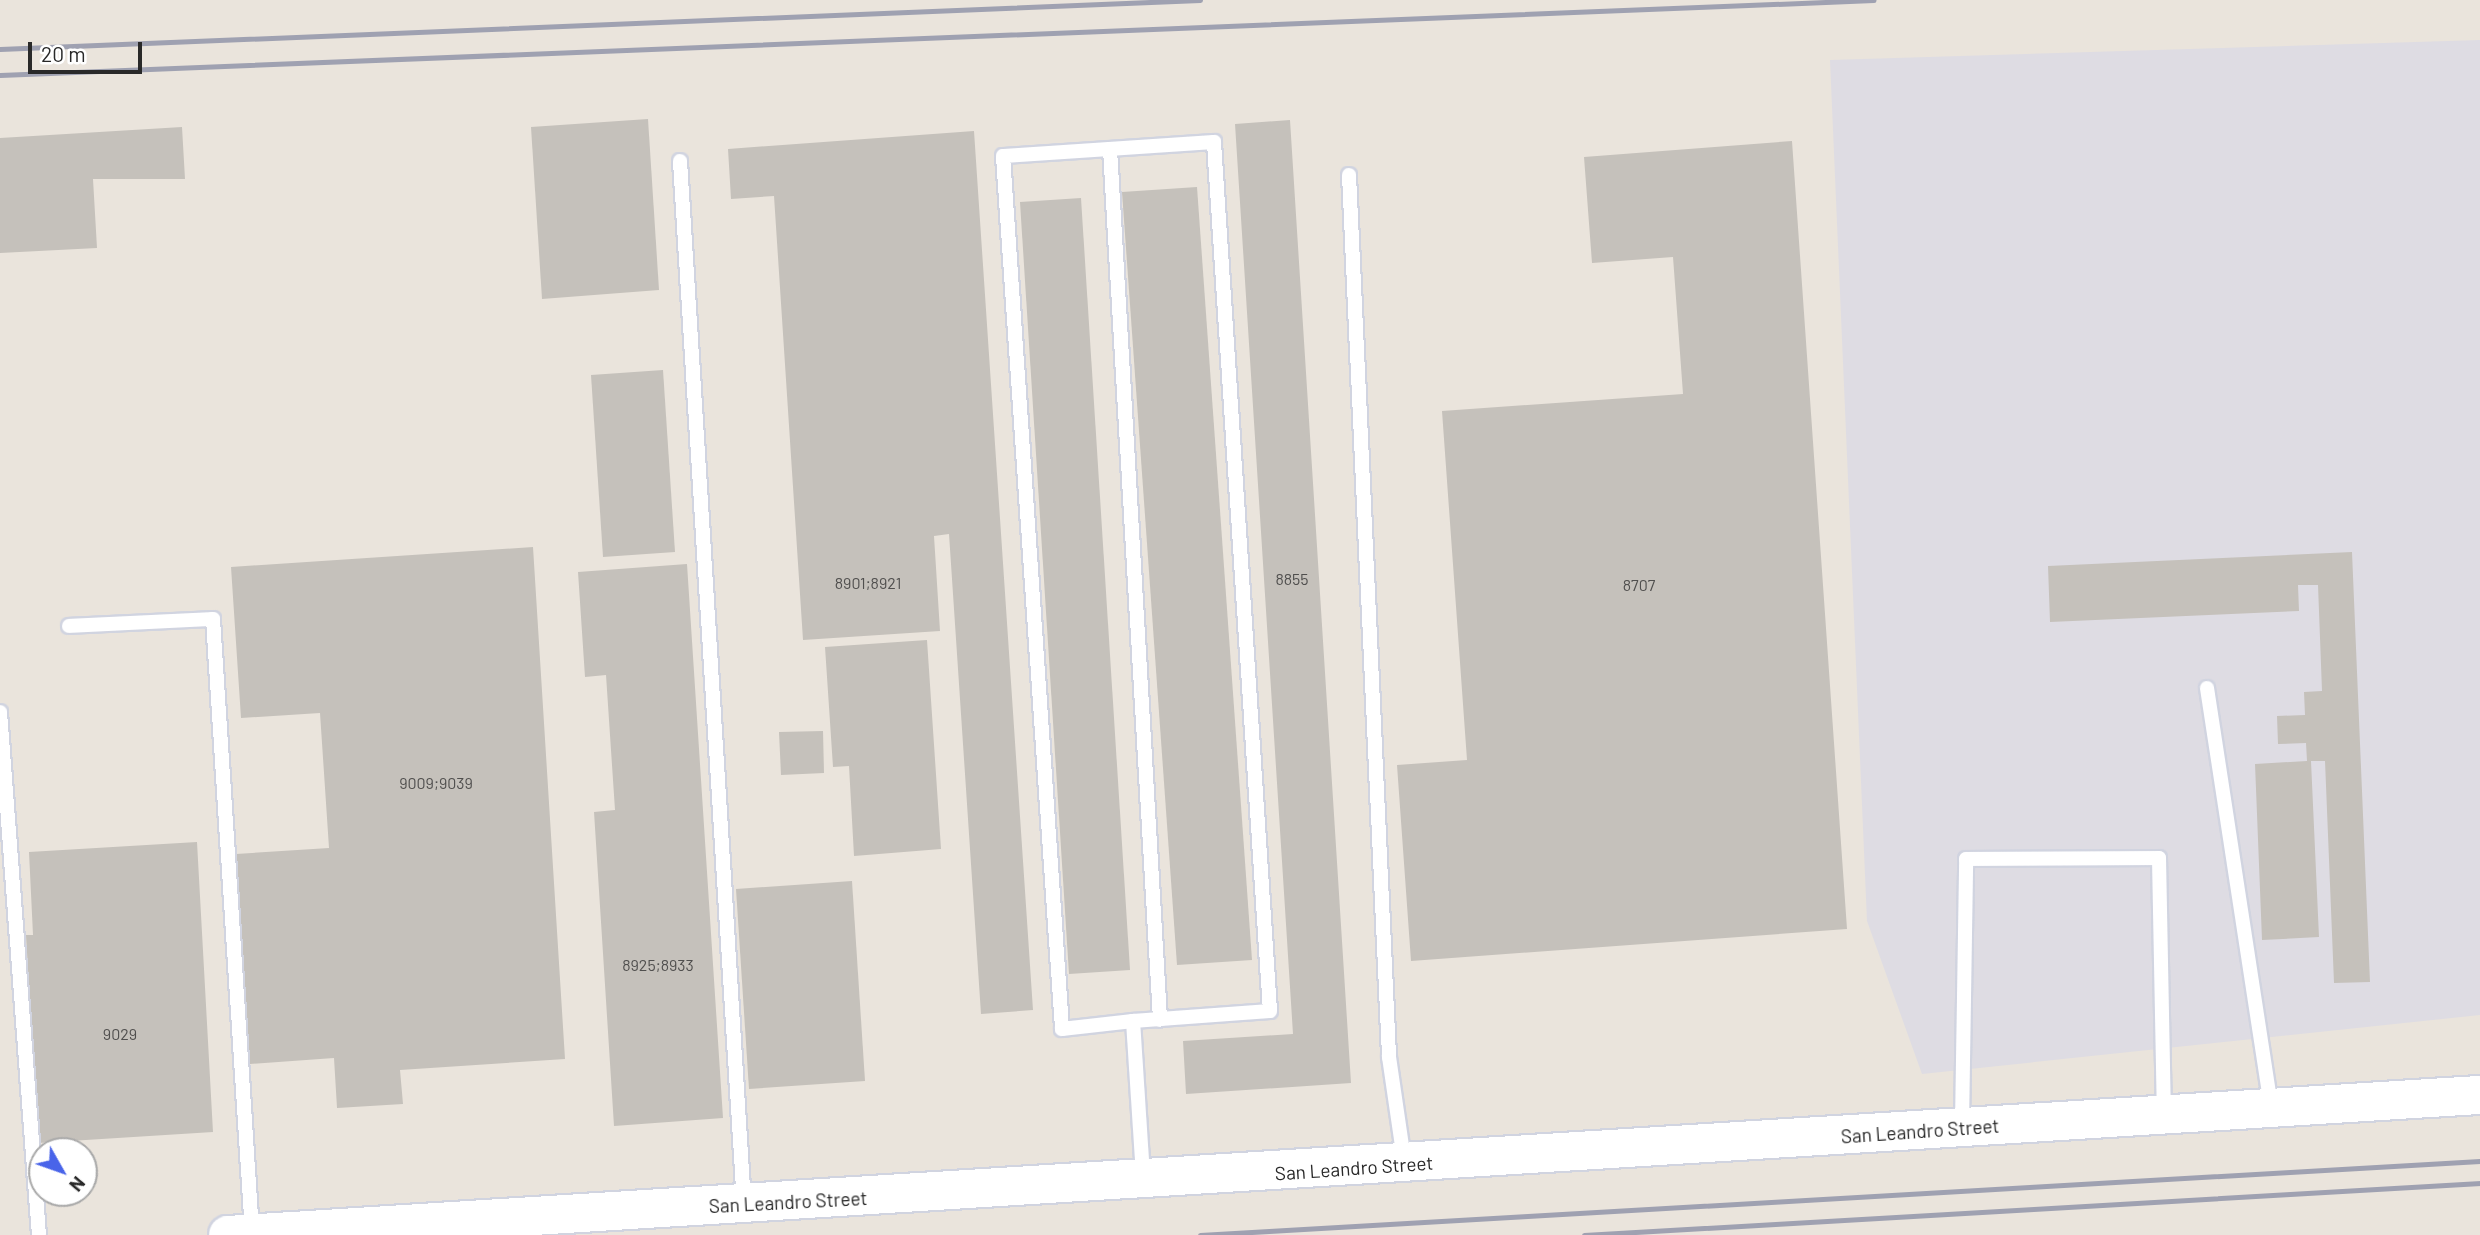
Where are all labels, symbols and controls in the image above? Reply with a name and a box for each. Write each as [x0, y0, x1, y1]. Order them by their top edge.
scale bar [32, 28, 145, 72]
text: 20 m [41, 41, 86, 66]
house number: 8855 [1275, 569, 1309, 589]
house number: 8901;8921 [835, 573, 901, 593]
house number: 8707 [1623, 575, 1655, 595]
house number: 9009;9039 [399, 773, 473, 793]
house number: 8925;8933 [622, 955, 694, 975]
house number: 9029 [103, 1024, 137, 1044]
street label: San Leandro Street [1840, 1114, 2000, 1148]
north arrow [28, 1137, 98, 1207]
street label: San Leandro Street [1274, 1151, 1434, 1185]
text: N [65, 1172, 91, 1197]
street label: San Leandro Street [708, 1186, 868, 1218]

